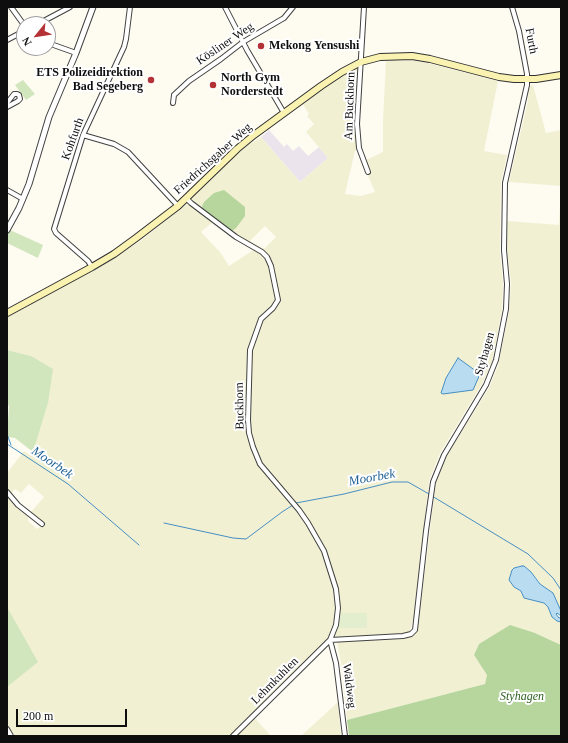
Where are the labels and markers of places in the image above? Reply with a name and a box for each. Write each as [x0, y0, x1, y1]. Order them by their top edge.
place label: Mekong Yensushi [269, 39, 359, 53]
marker: Mekong Yensushi [256, 41, 266, 51]
place label: ETS Polizeidirektion Bad Segeberg [36, 66, 143, 94]
place label: North Gym Norderstedt [221, 71, 283, 99]
marker: ETS Polizeidirektion Bad Segeberg [146, 75, 156, 85]
marker: North Gym Norderstedt [208, 80, 218, 90]

